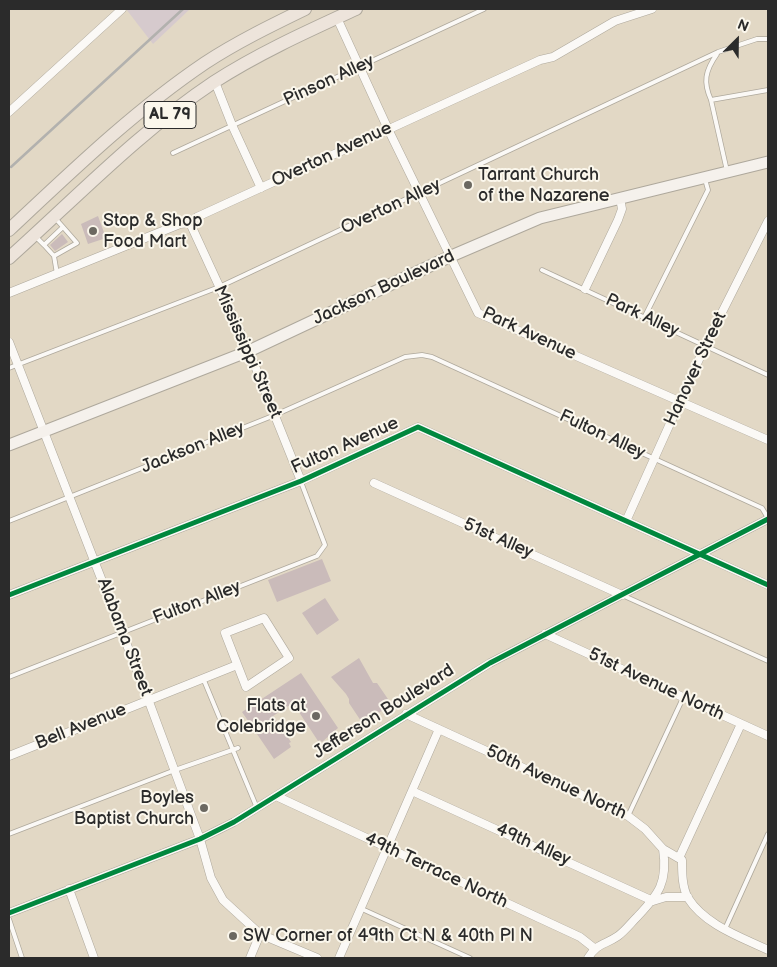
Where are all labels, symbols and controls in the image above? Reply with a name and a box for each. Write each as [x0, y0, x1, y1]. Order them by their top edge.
north arrow [712, 15, 762, 65]
text: N [735, 16, 751, 36]
street label: Pinson Alley [280, 51, 378, 111]
road number: AL 79 [144, 102, 196, 128]
street label: Overton Avenue [268, 118, 396, 192]
place label: Tarrant Church of the Nazarene [478, 164, 610, 206]
street label: Overton Alley [338, 175, 444, 239]
marker: Tarrant Church of the Nazarene [462, 179, 474, 191]
place label: Stop & Shop Food Mart [103, 210, 203, 252]
marker: Stop & Shop Food Mart [87, 225, 99, 237]
street label: Jackson Boulevard [310, 246, 458, 330]
street label: Mississippi Street [208, 282, 286, 422]
street label: Park Alley [602, 290, 682, 342]
street label: Park Avenue [478, 303, 580, 365]
street label: Hanover Street [660, 308, 732, 430]
street label: Fulton Alley [556, 406, 648, 464]
street label: Fulton Avenue [288, 413, 402, 479]
street label: Jackson Alley [138, 418, 248, 478]
street label: 51st Alley [460, 514, 536, 564]
street label: Alabama Street [92, 575, 156, 699]
street label: Fulton Alley [150, 576, 244, 630]
street label: 51st Avenue North [584, 644, 728, 726]
street label: Jefferson Boulevard [310, 660, 458, 764]
place label: Flats at Colebridge [216, 695, 306, 738]
street label: Bell Avenue [32, 699, 130, 755]
marker: Flats at Colebridge [310, 710, 322, 722]
street label: 50th Avenue North [482, 741, 630, 825]
place label: Boyles Baptist Church [74, 787, 194, 830]
marker: Boyles Baptist Church [198, 802, 210, 814]
street label: 49th Alley [492, 819, 574, 871]
street label: 49th Terrace North [361, 828, 511, 914]
place label: SW Corner of 49th Ct N & 40th Pl N [243, 925, 533, 947]
marker: SW Corner of 49th Ct N & 40th Pl N [227, 930, 239, 942]

